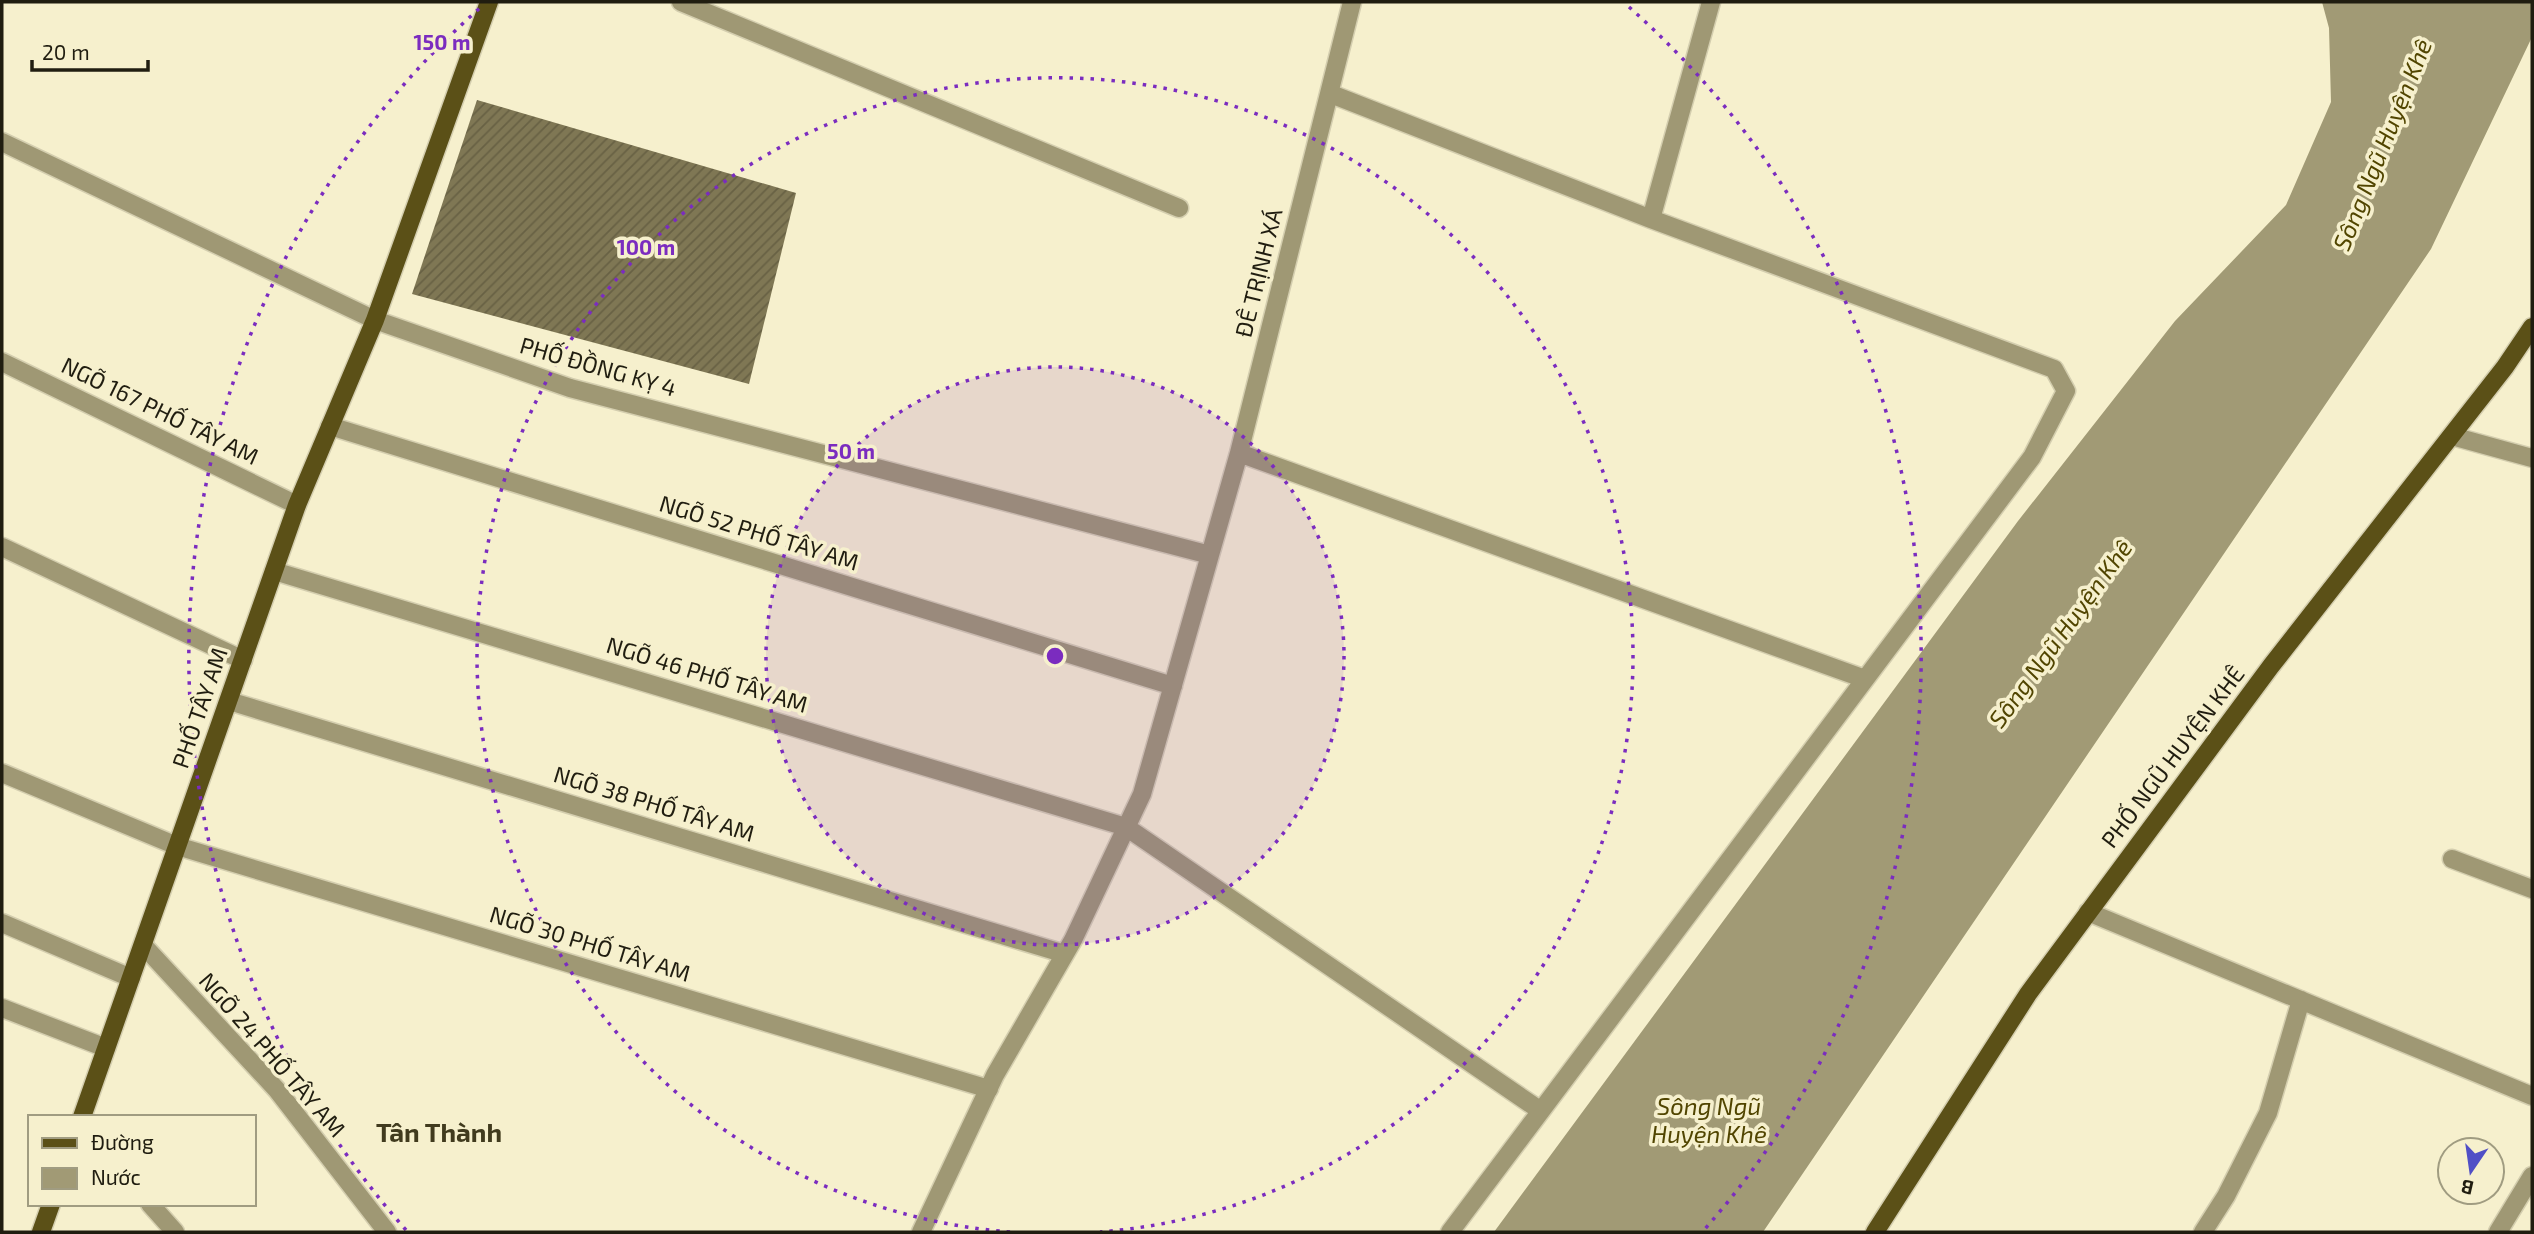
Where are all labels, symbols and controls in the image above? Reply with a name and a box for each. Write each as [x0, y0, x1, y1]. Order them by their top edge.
scale bar [32, 28, 147, 72]
text: 150 m [414, 29, 470, 54]
water label: Sông Ngũ Huyện Khê [2326, 34, 2437, 254]
text: 20 m [42, 39, 90, 64]
street label: ĐÊ TRỊNH XÁ [1229, 205, 1288, 340]
text: 100 m [617, 234, 675, 259]
street label: PHỐ ĐỒNG KỴ 4 [517, 328, 680, 402]
street label: NGÕ 167 PHỐ TÂY AM [57, 348, 264, 470]
text: 50 m [827, 438, 875, 463]
street label: NGÕ 52 PHỐ TÂY AM [656, 486, 863, 576]
water label: Sông Ngũ Huyện Khê [1982, 533, 2138, 733]
street label: NGÕ 46 PHỐ TÂY AM [603, 628, 812, 718]
street label: PHỐ TÂY AM [163, 643, 233, 772]
centre of rings [1043, 644, 1067, 668]
street label: PHỐ NGŨ HUYỆN KHÊ [2093, 659, 2250, 853]
street label: NGÕ 38 PHỐ TÂY AM [550, 757, 759, 847]
street label: NGÕ 30 PHỐ TÂY AM [487, 897, 695, 987]
street label: NGÕ 24 PHỐ TÂY AM [194, 965, 353, 1142]
water label: Sông Ngũ Huyện Khê [1651, 1091, 1767, 1148]
legend [28, 1115, 256, 1206]
district label: Tân Thành [376, 1116, 502, 1147]
text: Đường [91, 1129, 154, 1154]
north arrow [2436, 1136, 2506, 1206]
text: Nước [91, 1164, 141, 1189]
text: B [2459, 1175, 2476, 1201]

